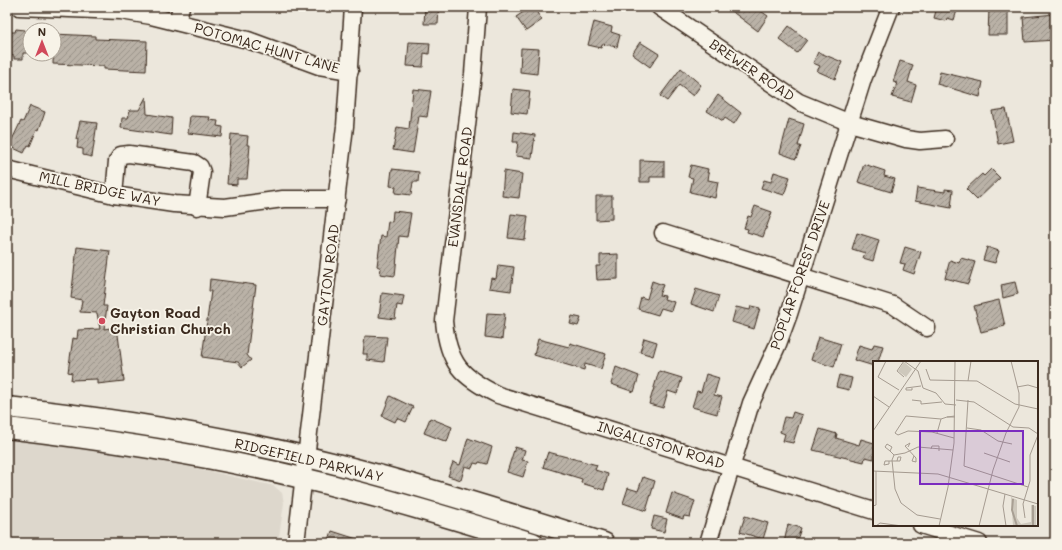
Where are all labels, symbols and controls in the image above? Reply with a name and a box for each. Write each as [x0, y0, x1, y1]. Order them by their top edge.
street label: POTOMAC HUNT LANE [192, 18, 342, 77]
north arrow [22, 22, 62, 62]
text: N [38, 24, 46, 39]
street label: BREWER ROAD [706, 34, 799, 105]
street label: EVANSDALE ROAD [443, 126, 476, 248]
street label: MILL BRIDGE WAY [38, 166, 163, 211]
street label: POPLAR FOREST DRIVE [765, 198, 834, 352]
street label: GAYTON ROAD [312, 223, 343, 327]
place label: Gayton Road Christian Church [110, 303, 231, 338]
marker: Gayton Road Christian Church [97, 316, 107, 326]
inset map [873, 361, 1038, 526]
street label: INGALLSTON ROAD [595, 416, 727, 473]
street label: RIDGEFIELD PARKWAY [233, 433, 385, 486]

